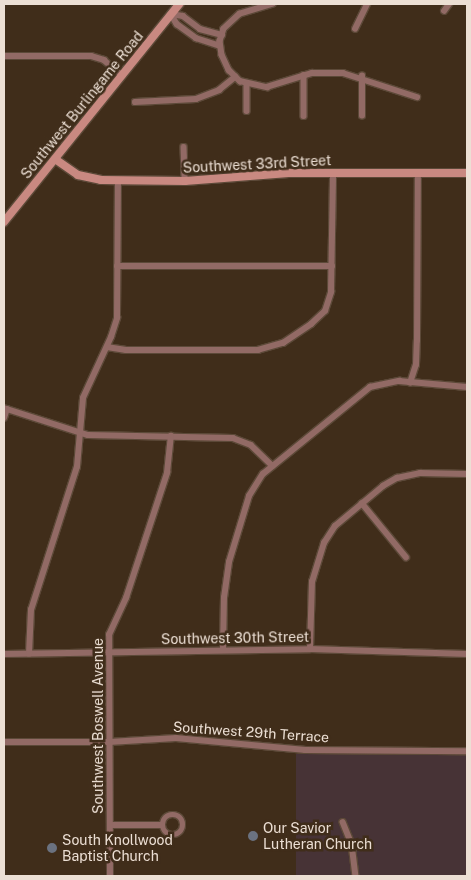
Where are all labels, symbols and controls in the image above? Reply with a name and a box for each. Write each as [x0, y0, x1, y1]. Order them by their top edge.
street label: Southwest Burlingame Road [17, 28, 147, 182]
street label: Southwest 33rd Street [182, 152, 332, 176]
street label: Southwest 30th Street [161, 628, 309, 648]
street label: Southwest Boswell Avenue [90, 638, 106, 814]
street label: Southwest 29th Terrace [172, 718, 330, 746]
place label: Our Savior Lutheran Church [263, 820, 372, 852]
marker: Our Savior Lutheran Church [247, 830, 259, 842]
place label: South Knollwood Baptist Church [62, 832, 173, 864]
marker: South Knollwood Baptist Church [46, 842, 58, 854]

